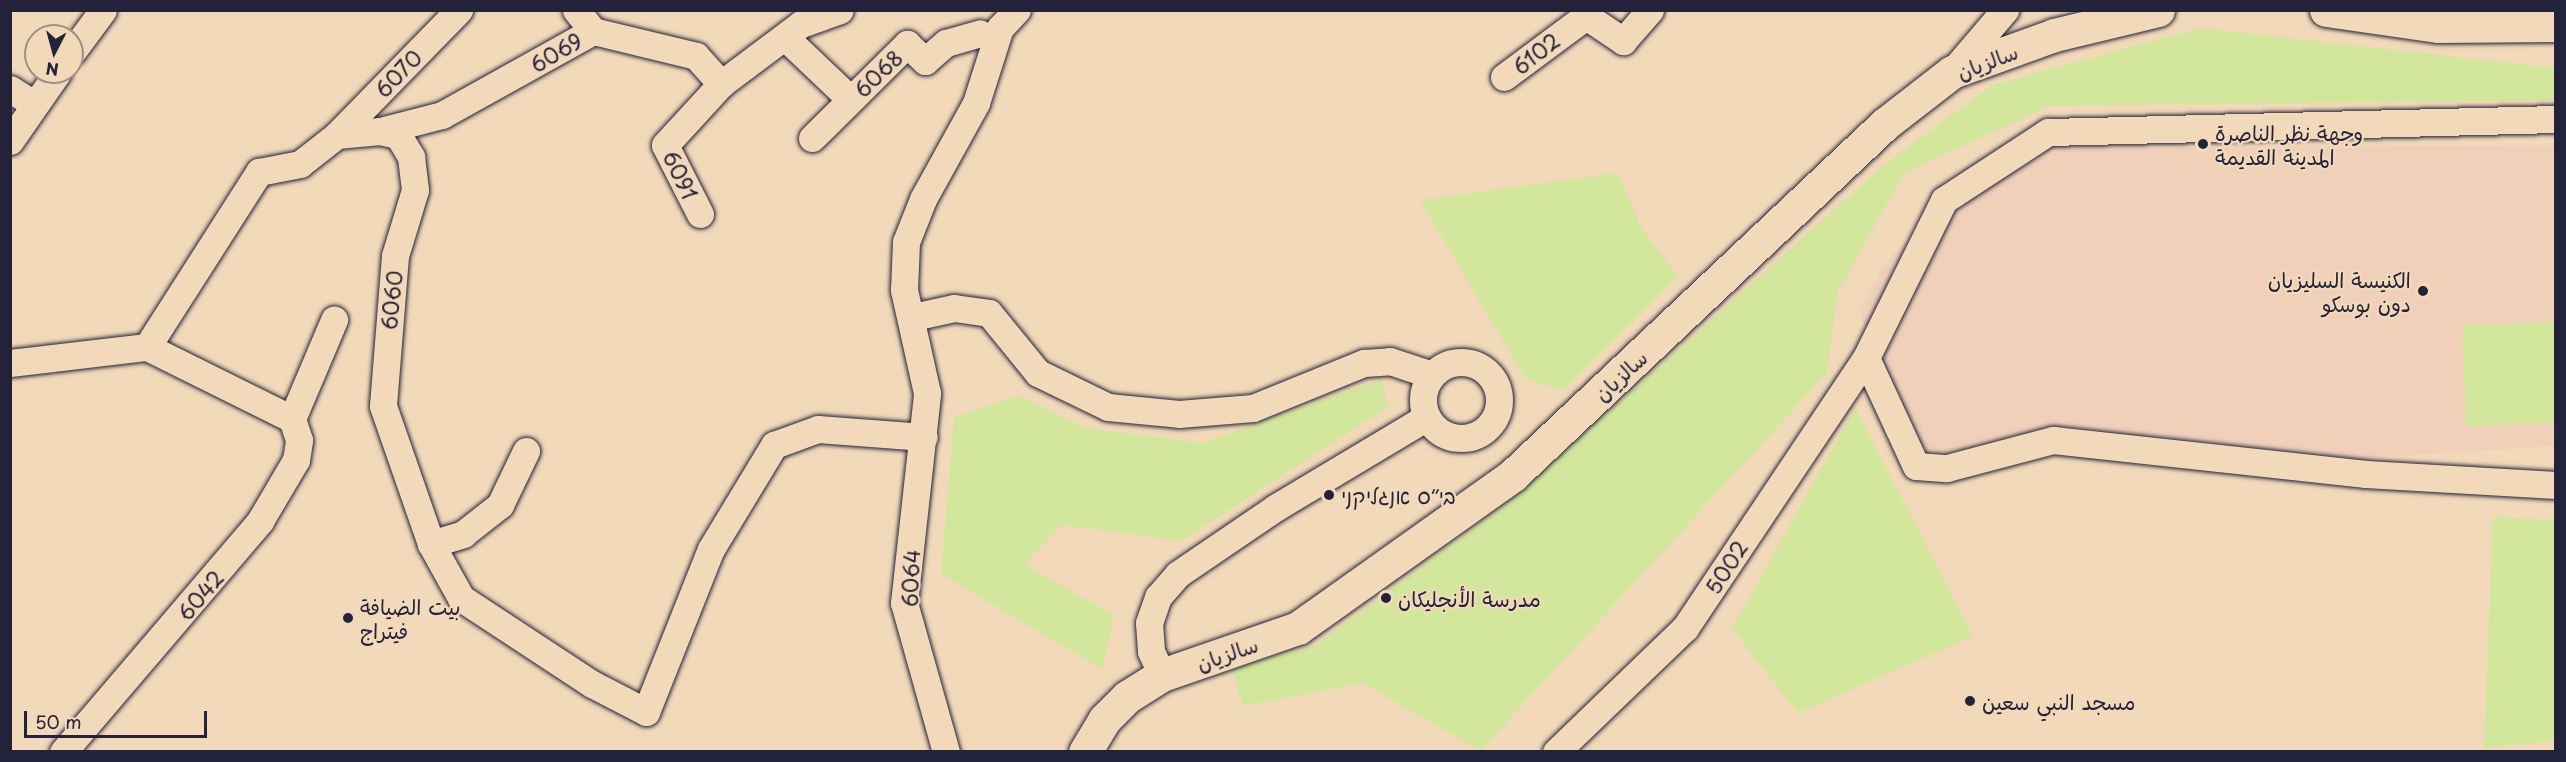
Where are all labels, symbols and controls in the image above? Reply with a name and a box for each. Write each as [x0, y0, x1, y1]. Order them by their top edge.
north arrow [24, 24, 84, 84]
street label: 6069 [526, 27, 586, 77]
street label: 6102 [1508, 27, 1564, 79]
street label: سالزيان [1953, 38, 2021, 84]
street label: 6070 [370, 44, 426, 102]
street label: 6068 [849, 44, 907, 102]
text: N [45, 57, 60, 83]
place label: وجهة نظر الناصرة المدينة القديمة [2215, 119, 2363, 169]
marker: وجهة نظر الناصرة المدينة القديمة [2196, 137, 2210, 151]
street label: 6091 [659, 147, 703, 203]
place label: الكنيسة السليزيان دون بوسكو [2268, 266, 2411, 316]
street label: 6060 [375, 269, 407, 331]
marker: الكنيسة السليزيان دون بوسكو [2416, 284, 2430, 298]
street label: سالزيان [1588, 344, 1652, 406]
place label: בי״ס אנגליקני [1341, 482, 1456, 508]
marker: בי״ס אנגליקני [1322, 488, 1336, 502]
street label: 5002 [1699, 536, 1753, 598]
street label: 6064 [896, 549, 924, 607]
street label: 6042 [171, 565, 229, 625]
place label: مدرسة الأنجليكان [1398, 585, 1541, 611]
marker: مدرسة الأنجليكان [1379, 591, 1393, 605]
place label: بيت الضيافة فيتراج [360, 593, 461, 643]
marker: بيت الضيافة فيتراج [341, 611, 355, 625]
street label: سالزيان [1193, 631, 1261, 675]
place label: مسجد النبي سعين [1982, 688, 2135, 714]
marker: مسجد النبي سعين [1963, 694, 1977, 708]
scale bar [27, 699, 210, 737]
text: 50 m [35, 708, 82, 735]

